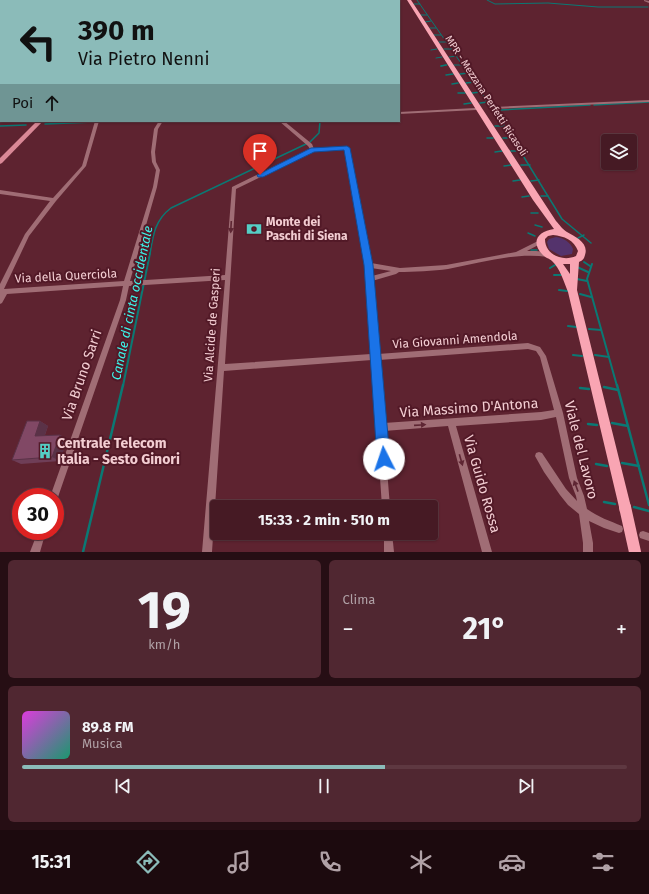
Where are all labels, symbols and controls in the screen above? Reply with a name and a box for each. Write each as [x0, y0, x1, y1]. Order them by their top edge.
text: 390 m [78, 14, 155, 47]
icon: left [12, 16, 64, 68]
street label: MPR - Mezzana Perfetti Ricasoli [442, 33, 530, 159]
text: Via Pietro Nenni [78, 48, 209, 70]
icon: ahead [41, 92, 63, 114]
text: Poi [12, 94, 33, 112]
pin [243, 134, 277, 175]
map controls [601, 134, 637, 170]
button: layers [601, 134, 637, 170]
icon: arrive [249, 140, 271, 162]
place label: Monte dei Paschi di Siena [266, 215, 348, 243]
bank icon: Monte dei Paschi di Siena [245, 220, 263, 238]
one-way arrow [228, 221, 235, 233]
water label: Canale di cinta occidentale [108, 224, 156, 381]
street label: Via della Querciola [15, 266, 117, 286]
street label: Via Alcide de Gasperi [201, 268, 223, 382]
street label: Via Bruno Sarri [58, 327, 106, 423]
street label: Via Giovanni Amendola [392, 329, 518, 351]
street label: Via Massimo D'Antona [399, 395, 539, 421]
street label: Viale del Lavoro [561, 399, 601, 501]
one-way arrow [414, 421, 426, 428]
street label: Via Guido Rossa [460, 433, 504, 535]
place label: Centrale Telecom Italia - Sesto Ginori [57, 435, 180, 468]
position arrow [363, 438, 405, 480]
building icon: Centrale Telecom Italia - Sesto Ginori [36, 442, 54, 460]
one-way arrow [458, 455, 464, 467]
one-way arrow [573, 480, 579, 492]
speed limit sign: 30 [12, 488, 64, 540]
text: 15:33 · 2 min · 510 m [258, 511, 390, 529]
text: 19 [138, 579, 191, 642]
text: Clima [343, 592, 375, 607]
text: 21° [463, 611, 507, 647]
text: − [343, 616, 354, 643]
text: + [616, 616, 627, 643]
text: km/h [148, 637, 180, 652]
text: 89.8 FM [82, 718, 133, 736]
text: Musica [82, 736, 123, 751]
icon: previous [112, 775, 134, 797]
icon: pause [313, 775, 335, 797]
icon: next [515, 775, 537, 797]
icon: directions [134, 848, 162, 876]
icon: music [225, 848, 253, 876]
icon: phone [316, 848, 344, 876]
icon: climate [407, 848, 435, 876]
icon: car [498, 848, 526, 876]
icon: filters [589, 848, 617, 876]
text: 15:31 [32, 851, 71, 873]

